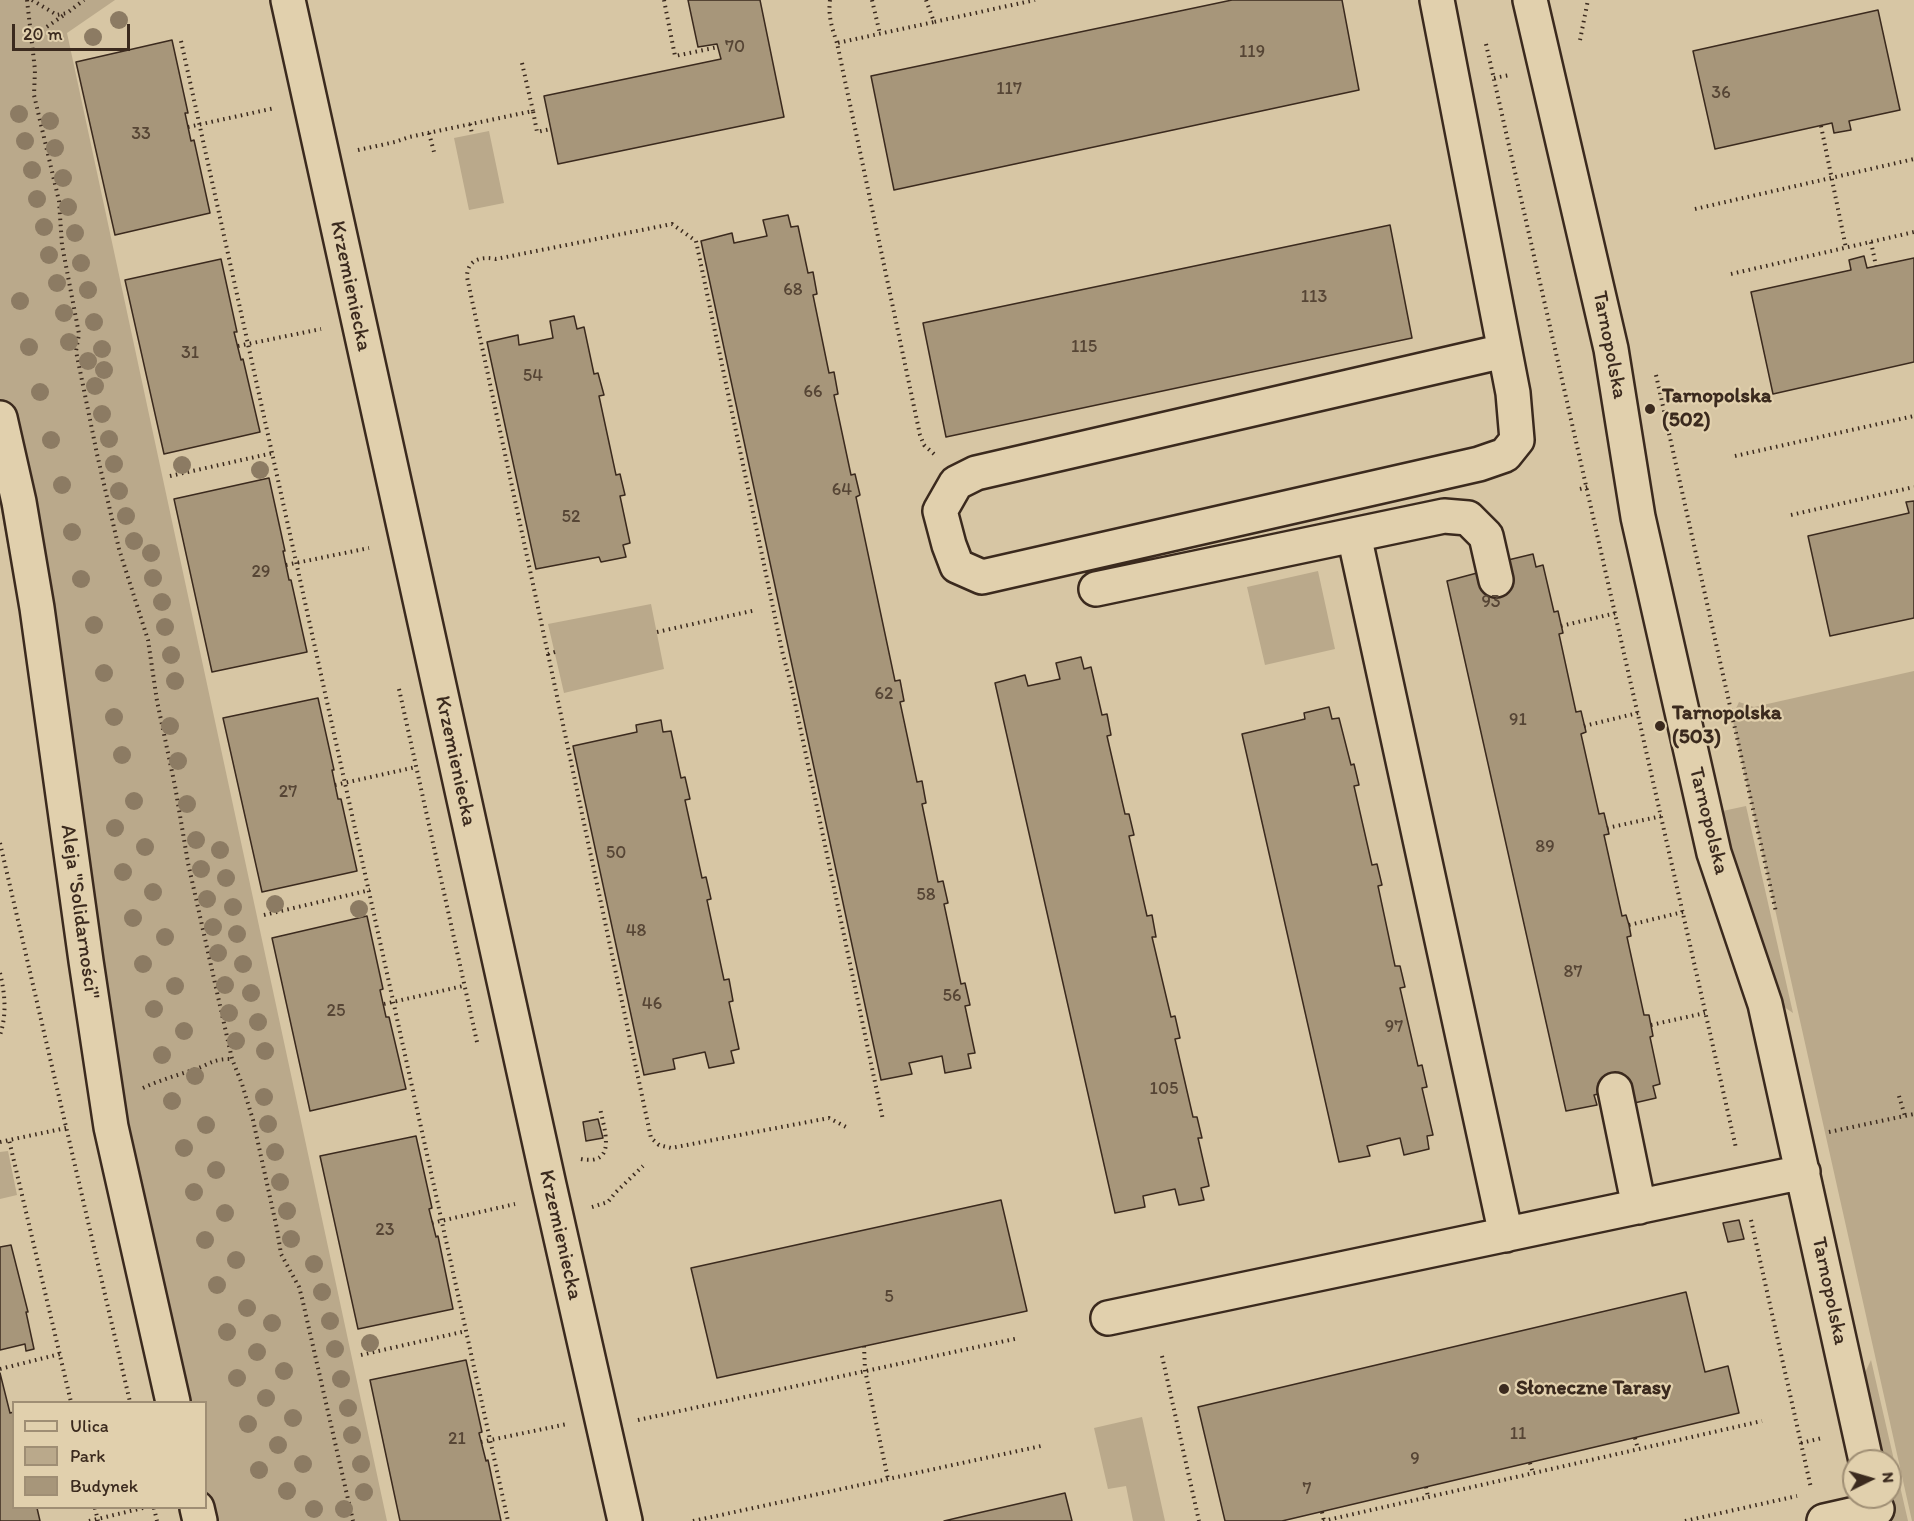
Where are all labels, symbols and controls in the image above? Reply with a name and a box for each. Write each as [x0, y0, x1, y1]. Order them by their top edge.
scale bar [15, 12, 134, 50]
text: 20 m [23, 23, 63, 45]
house number: 70 [725, 36, 745, 58]
house number: 119 [1239, 41, 1265, 63]
house number: 117 [996, 78, 1022, 100]
house number: 36 [1711, 82, 1731, 104]
house number: 33 [131, 123, 151, 145]
street label: Krzemieniecka [324, 218, 376, 354]
house number: 68 [783, 279, 803, 301]
house number: 113 [1301, 286, 1327, 308]
street label: Tarnopolska [1586, 289, 1632, 401]
house number: 115 [1071, 336, 1097, 358]
house number: 31 [181, 342, 199, 364]
house number: 54 [523, 365, 543, 387]
house number: 66 [803, 381, 823, 403]
place label: Tarnopolska (502) [1662, 384, 1772, 434]
marker: Tarnopolska (502) [1643, 402, 1657, 416]
house number: 64 [832, 479, 852, 501]
house number: 52 [562, 506, 580, 528]
house number: 29 [252, 561, 270, 583]
house number: 93 [1481, 591, 1501, 613]
house number: 62 [875, 683, 893, 705]
street label: Krzemieniecka [429, 693, 481, 829]
place label: Tarnopolska (503) [1672, 701, 1782, 751]
house number: 91 [1509, 709, 1527, 731]
marker: Tarnopolska (503) [1653, 719, 1667, 733]
street label: Tarnopolska [1683, 765, 1733, 877]
house number: 27 [279, 781, 297, 803]
street label: Aleja "Solidarności" [54, 823, 104, 1001]
house number: 89 [1535, 836, 1555, 858]
house number: 50 [606, 842, 626, 864]
house number: 58 [916, 884, 936, 906]
house number: 48 [626, 920, 646, 942]
house number: 87 [1564, 961, 1582, 983]
house number: 56 [943, 985, 961, 1007]
house number: 46 [642, 993, 662, 1015]
house number: 25 [327, 1000, 345, 1022]
house number: 97 [1385, 1016, 1403, 1038]
house number: 105 [1150, 1078, 1178, 1100]
street label: Krzemieniecka [533, 1167, 587, 1303]
house number: 23 [375, 1219, 395, 1241]
street label: Tarnopolska [1805, 1235, 1853, 1347]
house number: 5 [884, 1286, 894, 1308]
place label: Słoneczne Tarasy [1516, 1376, 1671, 1402]
marker: Słoneczne Tarasy [1497, 1382, 1511, 1396]
legend [12, 1401, 207, 1509]
text: Ulica [70, 1415, 109, 1437]
house number: 11 [1510, 1423, 1526, 1445]
house number: 21 [448, 1428, 466, 1450]
text: Park [70, 1445, 105, 1467]
house number: 9 [1410, 1448, 1420, 1470]
north arrow [1842, 1449, 1902, 1509]
text: N [1879, 1471, 1898, 1484]
text: Budynek [70, 1475, 138, 1497]
house number: 7 [1303, 1478, 1311, 1500]

